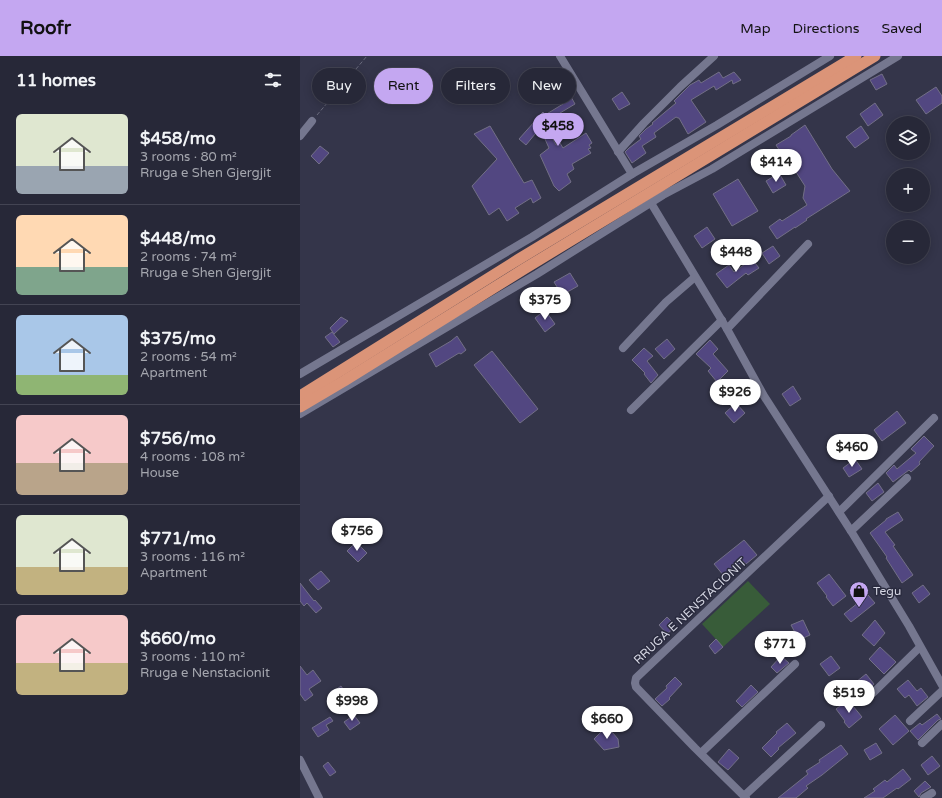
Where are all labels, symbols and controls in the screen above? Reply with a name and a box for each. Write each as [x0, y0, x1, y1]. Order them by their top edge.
text: Roofr [20, 17, 71, 39]
text: Map [740, 20, 771, 37]
text: Directions [793, 20, 860, 37]
text: Saved [882, 20, 922, 37]
chip: Buy [312, 68, 366, 104]
chip: Rent [374, 68, 433, 104]
chip: Filters [441, 68, 510, 104]
chip: New [518, 68, 576, 104]
icon: filters [262, 69, 284, 91]
text: 11 homes [16, 70, 96, 91]
pin: $458 [534, 113, 582, 147]
map controls [886, 116, 930, 264]
button: layers [886, 116, 930, 160]
text: $458 [542, 118, 574, 134]
text: $458/mo [140, 128, 216, 149]
icon: home [48, 130, 96, 178]
text: 3 rooms · 80 m² [140, 149, 237, 165]
pin: $414 [752, 149, 800, 183]
text: $414 [760, 154, 792, 170]
text: Rruga e Shen Gjergjit [140, 165, 271, 181]
button: + [886, 168, 930, 212]
button: − [886, 220, 930, 264]
text: $448/mo [140, 228, 216, 249]
icon: home [48, 231, 96, 279]
pin: $448 [712, 239, 760, 273]
text: $448 [720, 244, 752, 260]
text: 2 rooms · 74 m² [140, 249, 237, 265]
text: Rruga e Shen Gjergjit [140, 265, 271, 281]
pin: $375 [521, 287, 569, 321]
text: $375 [529, 292, 561, 308]
text: $375/mo [140, 328, 216, 349]
icon: home [48, 331, 96, 379]
text: 2 rooms · 54 m² [140, 349, 237, 365]
text: Apartment [140, 365, 207, 381]
pin: $926 [711, 379, 759, 413]
text: $926 [719, 384, 751, 400]
text: $756/mo [140, 428, 216, 449]
icon: home [48, 431, 96, 479]
pin: $460 [828, 434, 876, 468]
text: $460 [836, 439, 868, 455]
text: 4 rooms · 108 m² [140, 449, 245, 465]
text: House [140, 465, 179, 481]
pin: $756 [333, 518, 381, 552]
text: $756 [341, 523, 373, 539]
text: $771/mo [140, 528, 216, 549]
icon: home [48, 531, 96, 579]
text: 3 rooms · 116 m² [140, 549, 245, 565]
street label: RRUGA E NENSTACIONIT [631, 555, 750, 667]
text: Apartment [140, 565, 207, 581]
shop icon: Tegu [848, 580, 870, 608]
place label: Tegu [873, 584, 901, 598]
text: $660/mo [140, 628, 216, 649]
icon: home [48, 631, 96, 679]
pin: $771 [756, 631, 804, 665]
text: $771 [764, 636, 796, 652]
text: 3 rooms · 110 m² [140, 649, 245, 665]
text: Rruga e Nenstacionit [140, 665, 270, 681]
pin: $519 [825, 680, 873, 714]
text: $519 [833, 685, 865, 701]
pin: $998 [328, 688, 376, 722]
text: $998 [336, 693, 368, 709]
pin: $660 [583, 706, 631, 740]
text: $660 [591, 711, 623, 727]

